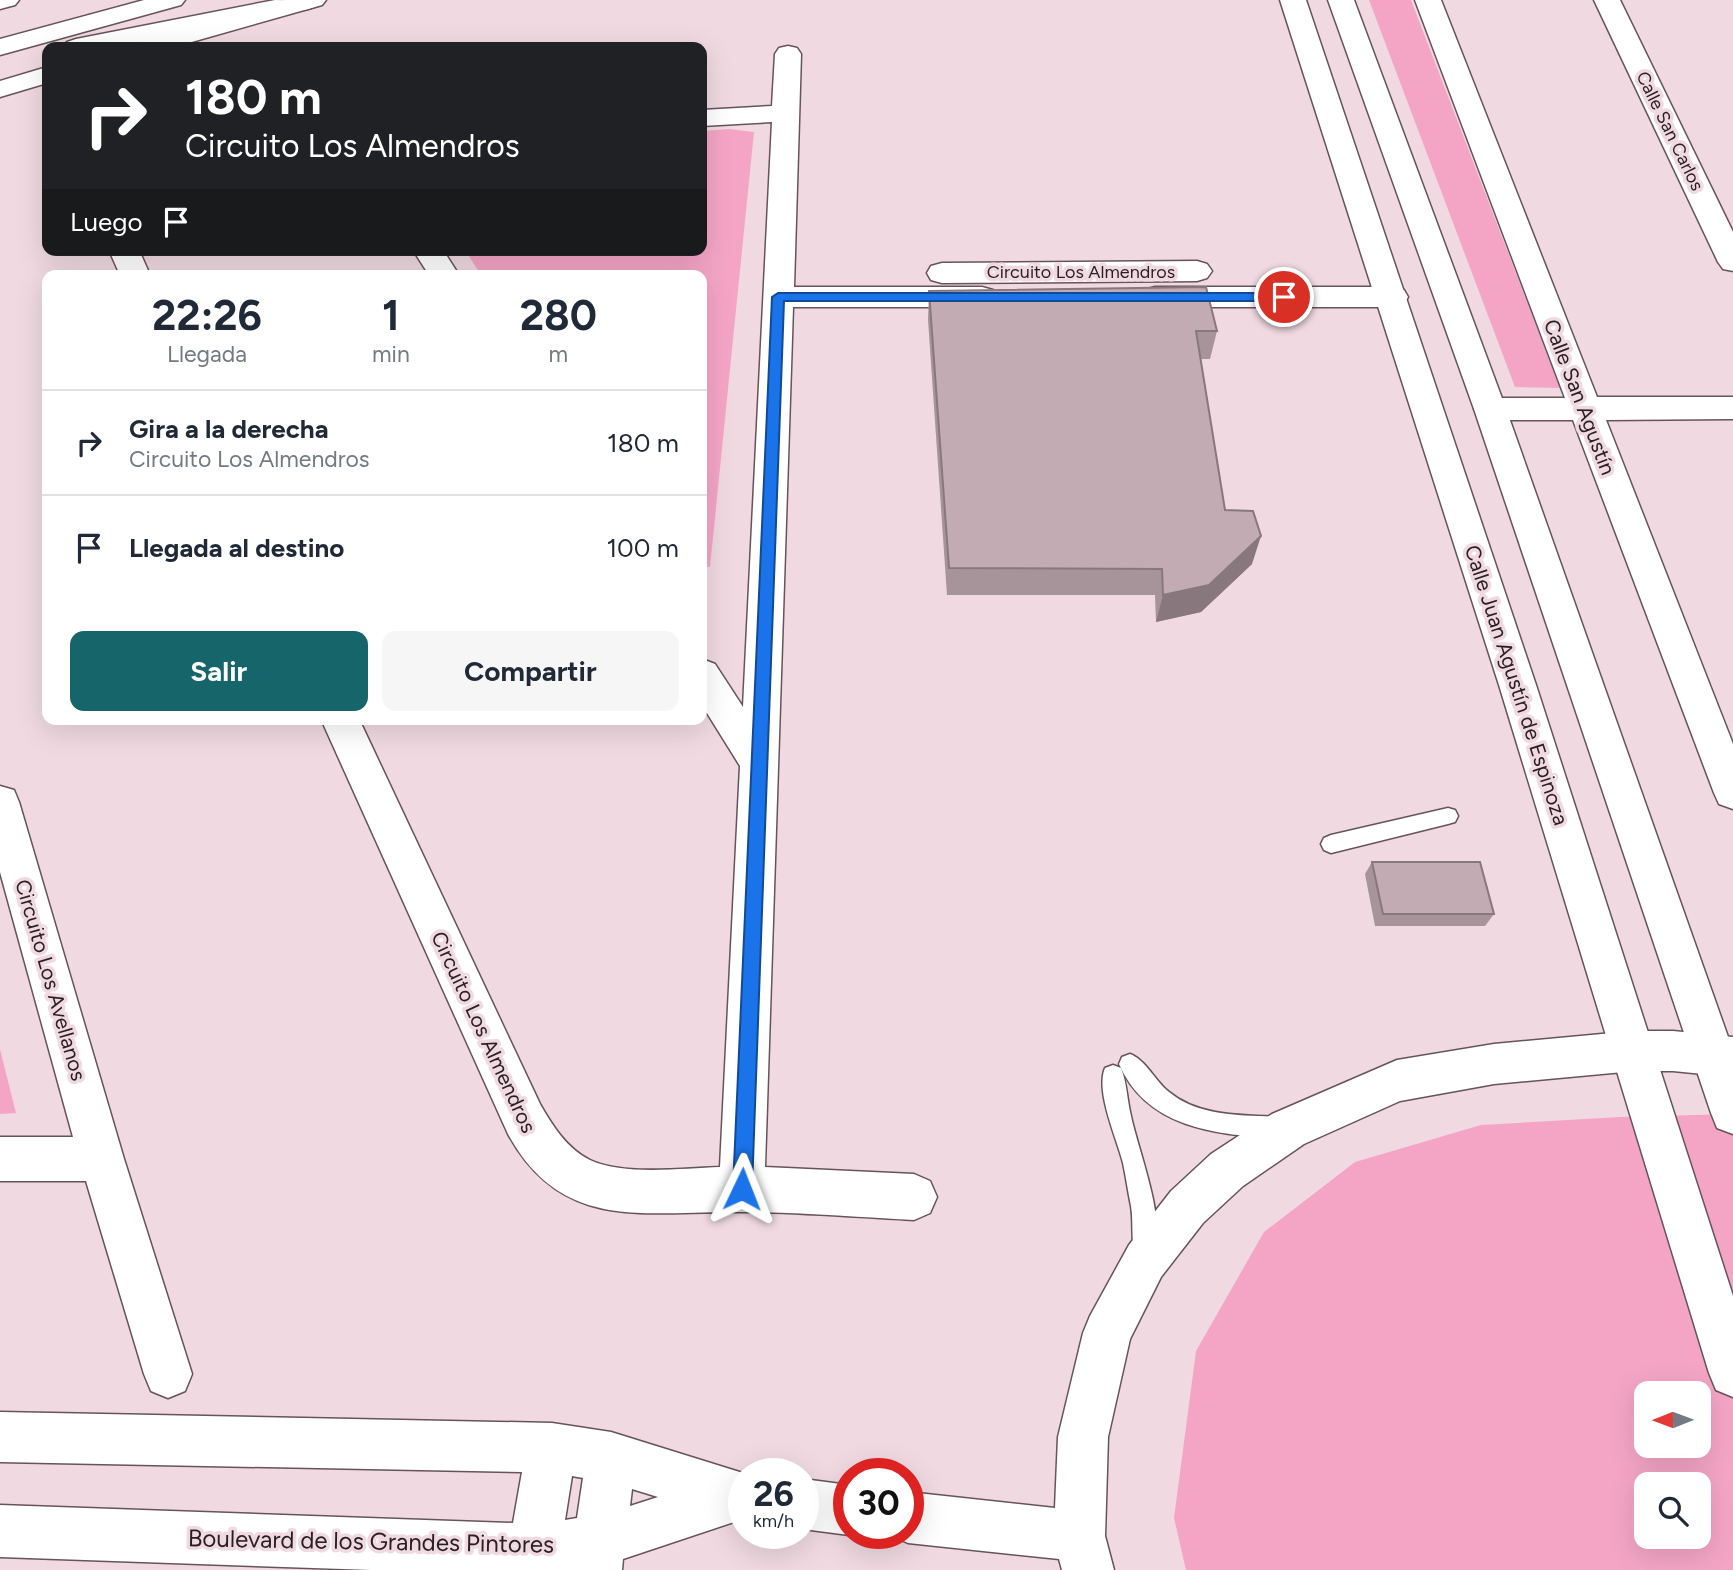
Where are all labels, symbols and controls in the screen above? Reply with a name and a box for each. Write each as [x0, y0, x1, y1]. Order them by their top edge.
text: 180 m [185, 67, 322, 126]
street label: Calle San Carlos [1632, 68, 1708, 194]
icon: right [70, 70, 161, 161]
text: Circuito Los Almendros [185, 127, 520, 165]
icon: arrive [157, 203, 195, 241]
text: Luego [70, 206, 143, 238]
street label: Circuito Los Almendros [987, 261, 1175, 283]
pin [1254, 267, 1314, 327]
icon: arrive [1265, 278, 1303, 316]
text: 22:26 [152, 290, 262, 341]
text: 1 [382, 290, 400, 341]
text: 280 [520, 290, 597, 341]
street label: Calle San Agustín [1539, 316, 1621, 478]
text: Llegada [167, 340, 247, 368]
text: min [372, 340, 410, 368]
text: m [549, 340, 568, 368]
text: Gira a la derecha [129, 413, 329, 445]
icon: right [70, 424, 108, 462]
text: 180 m [607, 427, 679, 459]
text: Circuito Los Almendros [129, 445, 370, 473]
icon: arrive [70, 529, 108, 567]
text: Llegada al destino [129, 532, 344, 564]
text: 100 m [606, 532, 679, 564]
street label: Calle Juan Agustín de Espinoza [1460, 542, 1574, 828]
button: Salir [70, 631, 368, 711]
button: Compartir [382, 631, 679, 711]
street label: Circuito Los Avellanos [10, 877, 92, 1083]
street label: Circuito Los Almendros [426, 927, 542, 1137]
position arrow [705, 1152, 779, 1226]
north arrow [1634, 1381, 1712, 1458]
map controls [1634, 1381, 1711, 1549]
speed limit sign: 30 [833, 1458, 924, 1549]
button: search [1634, 1472, 1711, 1549]
text: 26 [753, 1473, 794, 1515]
text: km/h [753, 1510, 794, 1532]
street label: Boulevard de los Grandes Pintores [188, 1523, 554, 1559]

